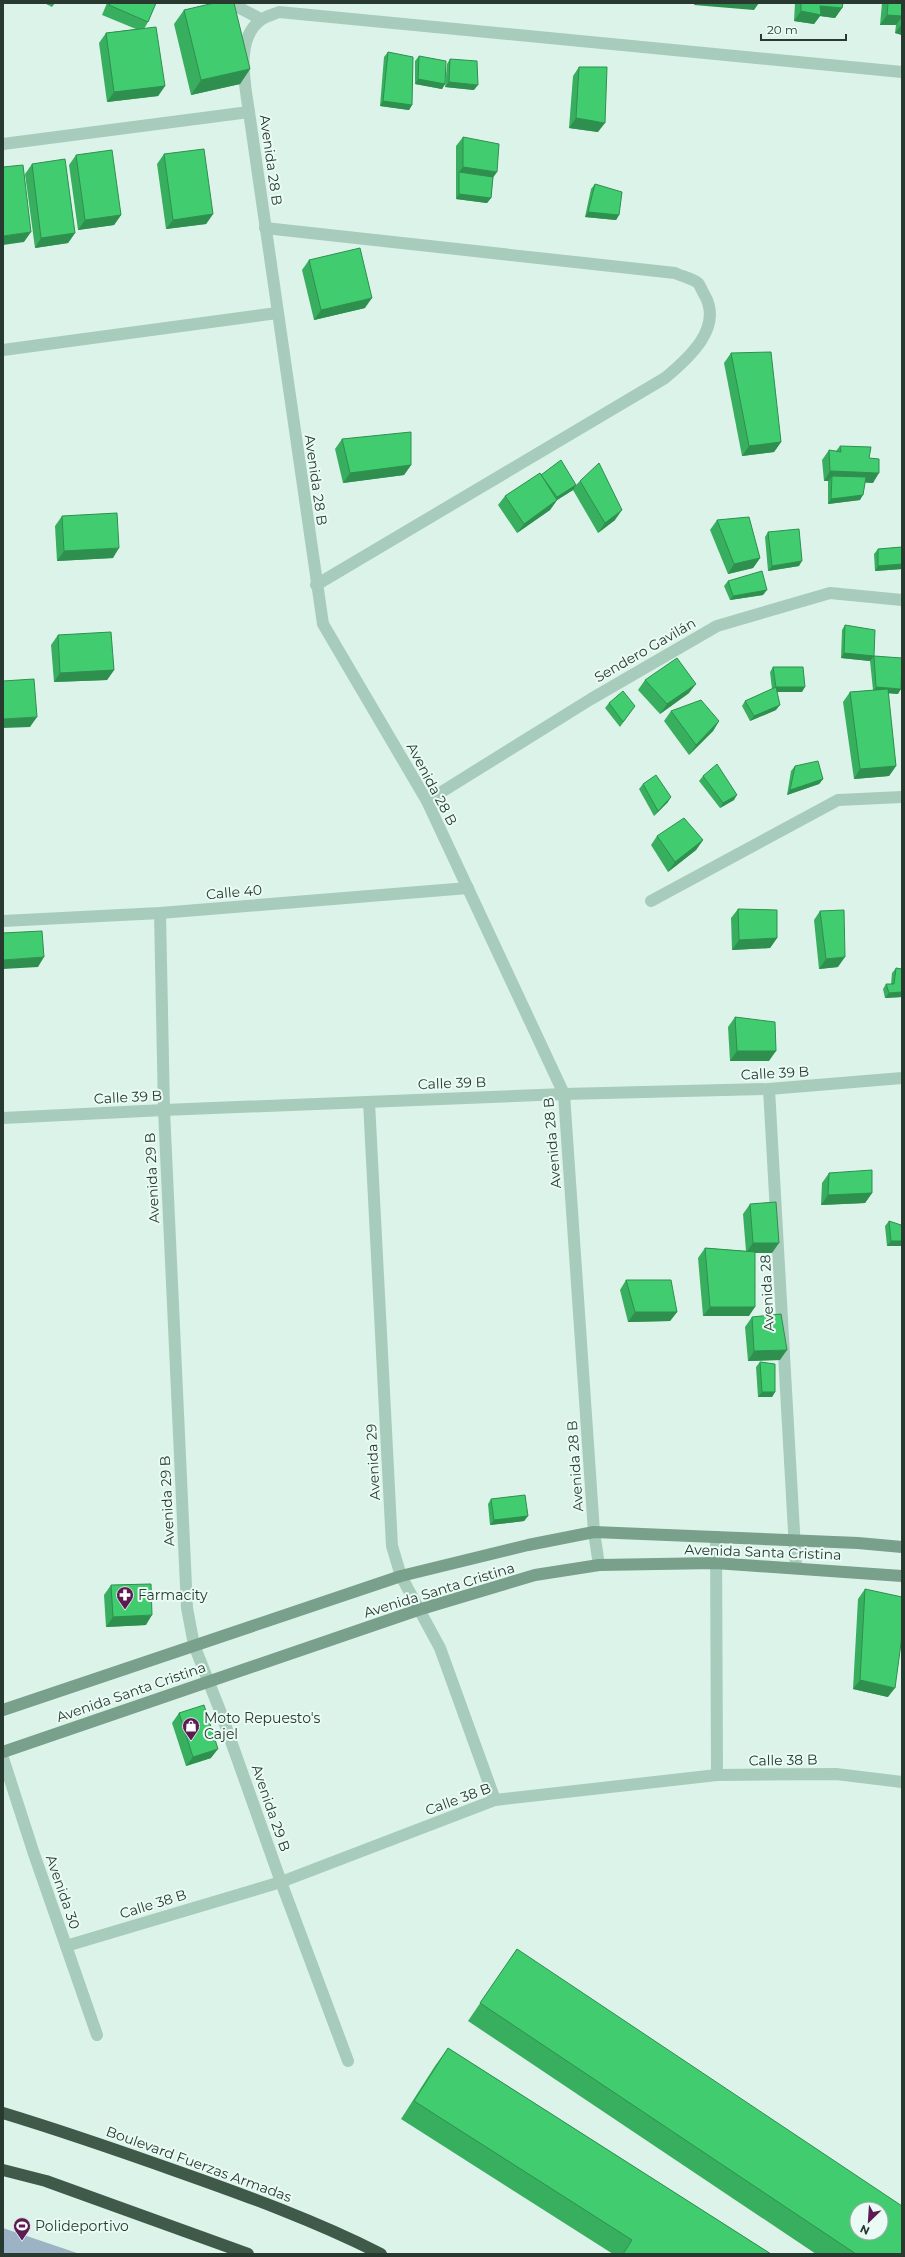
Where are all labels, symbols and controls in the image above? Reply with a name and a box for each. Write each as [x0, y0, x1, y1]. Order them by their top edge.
scale bar [761, 16, 846, 42]
text: 20 m [767, 22, 798, 37]
street label: Avenida 28 B [256, 114, 286, 206]
street label: Avenida 28 B [301, 434, 331, 526]
street label: Sendero Gavilán [591, 614, 699, 686]
street label: Avenida 28 B [403, 739, 461, 829]
street label: Calle 40 [205, 881, 263, 903]
street label: Calle 39 B [740, 1062, 810, 1084]
street label: Calle 39 B [418, 1073, 486, 1093]
street label: Calle 39 B [93, 1086, 163, 1108]
street label: Avenida 28 B [539, 1097, 565, 1189]
street label: Avenida 29 B [141, 1132, 163, 1224]
street label: Avenida 28 [756, 1254, 778, 1332]
street label: Avenida 28 B [563, 1420, 587, 1512]
street label: Avenida 29 [362, 1423, 384, 1501]
street label: Avenida 29 B [156, 1455, 178, 1547]
street label: Avenida Santa Cristina [684, 1540, 842, 1564]
street label: Avenida Santa Cristina [361, 1558, 517, 1622]
pharmacy icon: Farmacity [115, 1585, 135, 1610]
place label: Farmacity [138, 1586, 208, 1604]
street label: Avenida Santa Cristina [54, 1658, 208, 1726]
place label: Moto Repuesto's Cajel [204, 1709, 321, 1743]
shop icon: Moto Repuesto's Cajel [181, 1716, 201, 1741]
street label: Calle 38 B [748, 1750, 818, 1770]
street label: Avenida 29 B [248, 1762, 294, 1854]
street label: Calle 38 B [423, 1779, 493, 1819]
street label: Avenida 30 [42, 1853, 84, 1931]
street label: Calle 38 B [117, 1885, 189, 1923]
street label: Boulevard Fuerzas Armadas [104, 2122, 294, 2206]
north arrow [849, 2201, 889, 2241]
sports icon: Polideportivo [12, 2216, 32, 2241]
place label: Polideportivo [35, 2217, 129, 2235]
text: N [858, 2222, 872, 2238]

